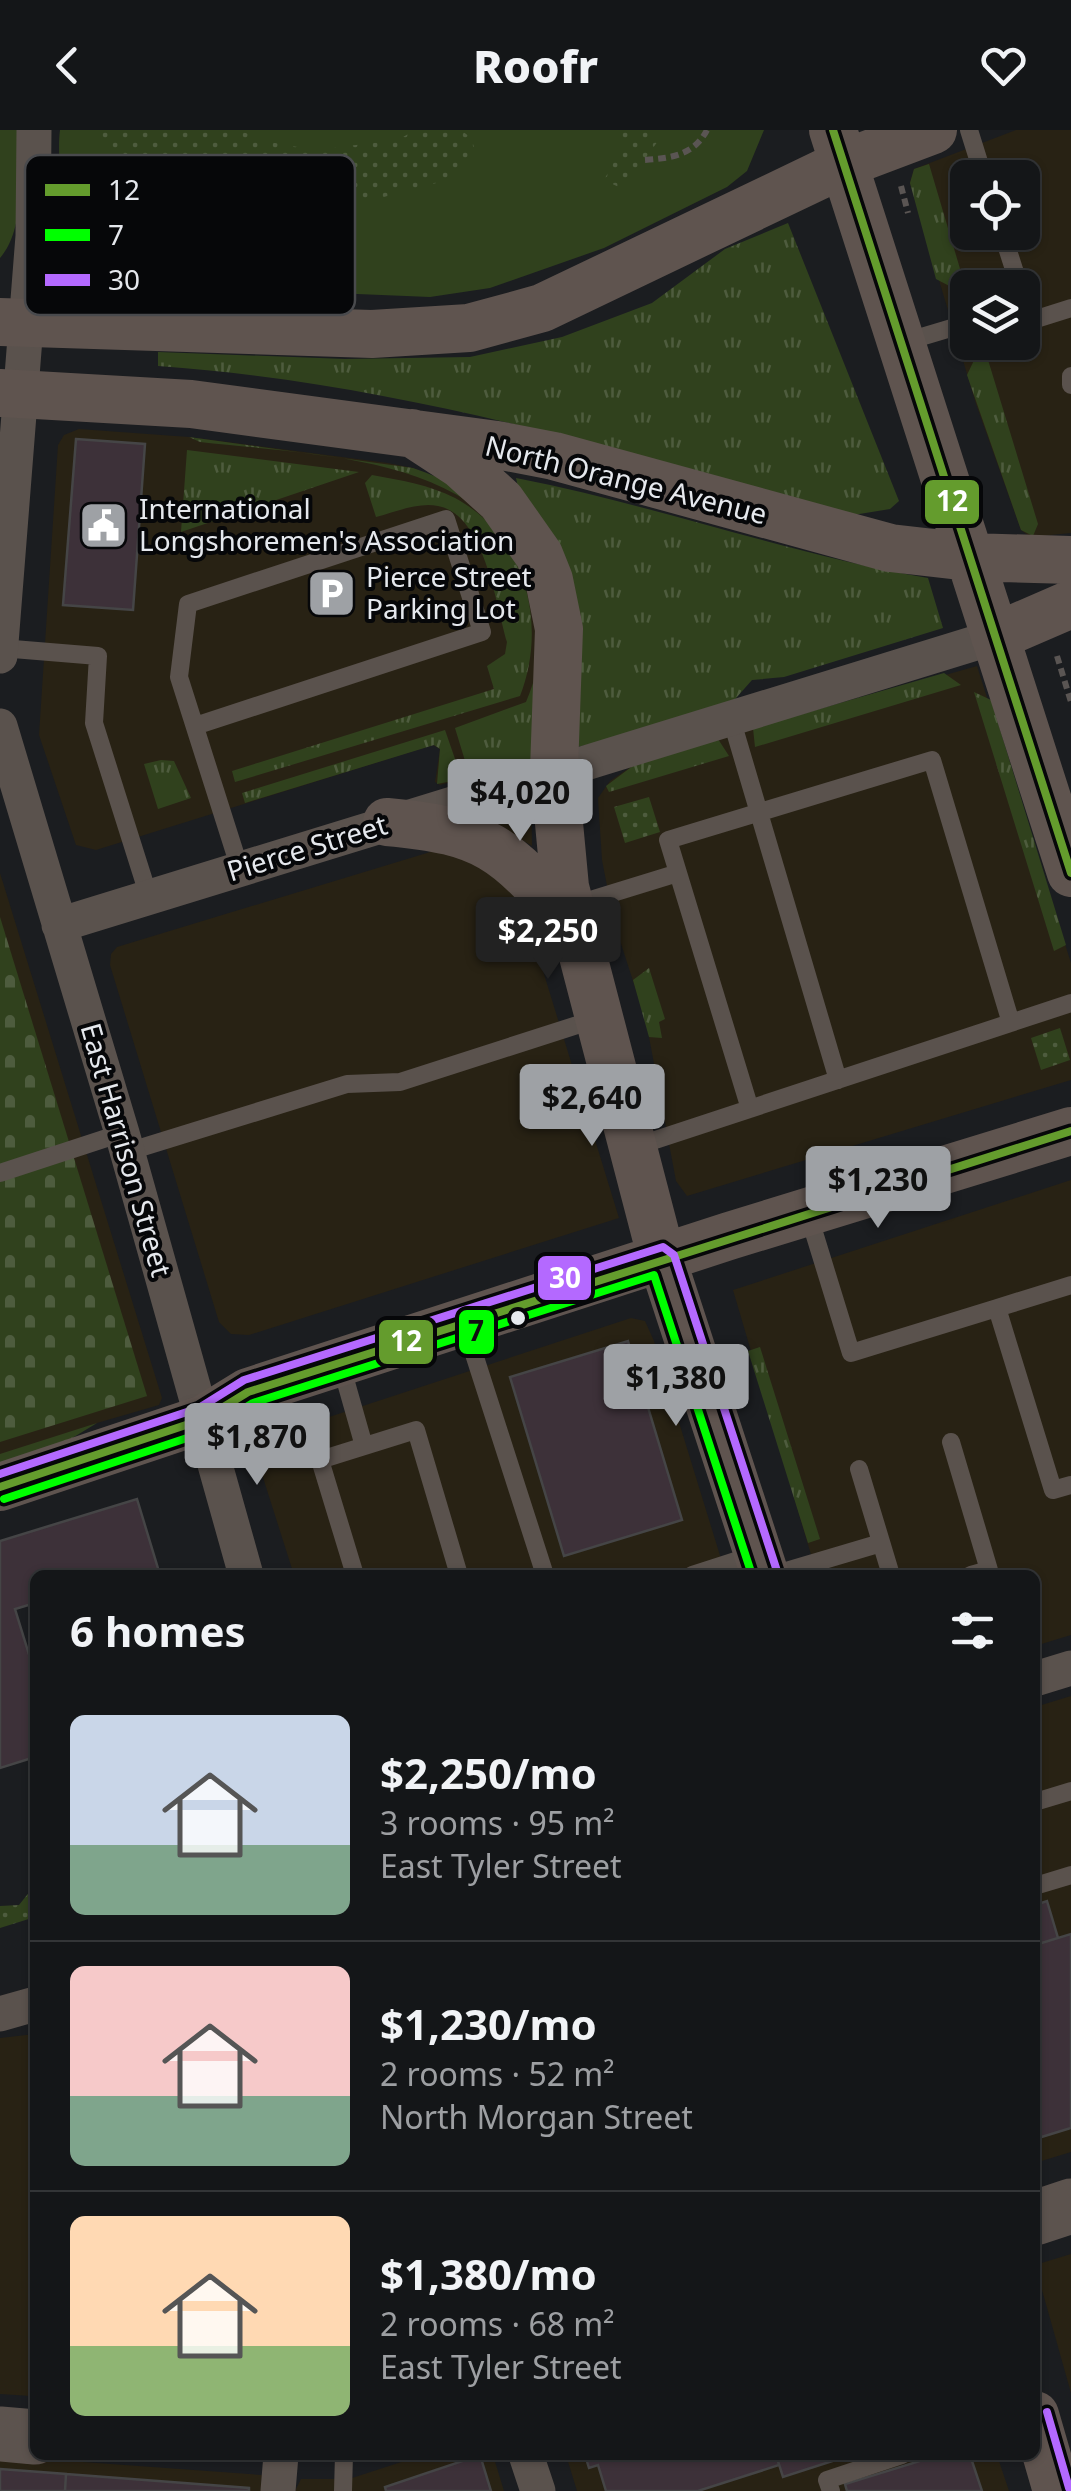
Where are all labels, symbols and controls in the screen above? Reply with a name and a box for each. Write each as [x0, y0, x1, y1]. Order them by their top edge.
text: Roofr [473, 35, 598, 96]
icon: back [40, 38, 95, 93]
icon: heart [976, 38, 1031, 93]
legend [25, 155, 355, 315]
map controls [950, 160, 1040, 360]
button: locate [950, 160, 1040, 250]
text: 12 [108, 170, 140, 208]
text: 7 [108, 215, 124, 253]
text: 30 [108, 260, 140, 298]
button: layers [950, 270, 1040, 360]
street label: North Orange Avenue [481, 426, 771, 532]
line badge: 12 [923, 478, 981, 526]
text: 12 [936, 481, 968, 519]
place label: International Longshoremen's Association [139, 489, 514, 559]
public building icon: International Longshoremen's Association [78, 499, 130, 551]
place label: Pierce Street Parking Lot [366, 557, 532, 627]
parking icon: Pierce Street Parking Lot [305, 567, 357, 619]
pin: $4,020 [439, 759, 601, 844]
text: $4,020 [470, 770, 570, 813]
street label: Pierce Street [222, 805, 391, 889]
pin: $2,250 [467, 897, 629, 982]
text: $2,250 [498, 908, 598, 951]
street label: East Harrison Street [73, 1019, 181, 1281]
pin: $2,640 [511, 1064, 673, 1149]
text: $2,640 [542, 1075, 642, 1118]
pin: $1,230 [797, 1146, 959, 1231]
text: $1,230 [828, 1157, 928, 1200]
line badge: 30 [536, 1254, 593, 1302]
text: 30 [549, 1258, 581, 1296]
line badge: 7 [457, 1308, 496, 1356]
unlabelled marker [508, 1308, 528, 1328]
text: 7 [468, 1311, 484, 1349]
line badge: 12 [377, 1318, 435, 1366]
text: 12 [390, 1321, 422, 1359]
pin: $1,380 [595, 1344, 757, 1429]
text: $1,380 [626, 1355, 726, 1398]
pin: $1,870 [176, 1403, 338, 1488]
text: $1,870 [207, 1414, 307, 1457]
text: 6 homes [70, 1602, 246, 1659]
icon: filters [945, 1603, 1000, 1658]
text: $2,250/mo [380, 1744, 597, 1801]
icon: home [150, 1755, 270, 1875]
text: 3 rooms · 95 m² [380, 1801, 614, 1844]
text: East Tyler Street [380, 1844, 622, 1887]
text: $1,230/mo [380, 1995, 597, 2052]
icon: home [150, 2006, 270, 2126]
text: 2 rooms · 52 m² [380, 2052, 614, 2095]
text: North Morgan Street [380, 2095, 693, 2138]
text: $1,380/mo [380, 2245, 597, 2302]
icon: home [150, 2256, 270, 2376]
text: 2 rooms · 68 m² [380, 2302, 614, 2345]
text: East Tyler Street [380, 2345, 622, 2388]

